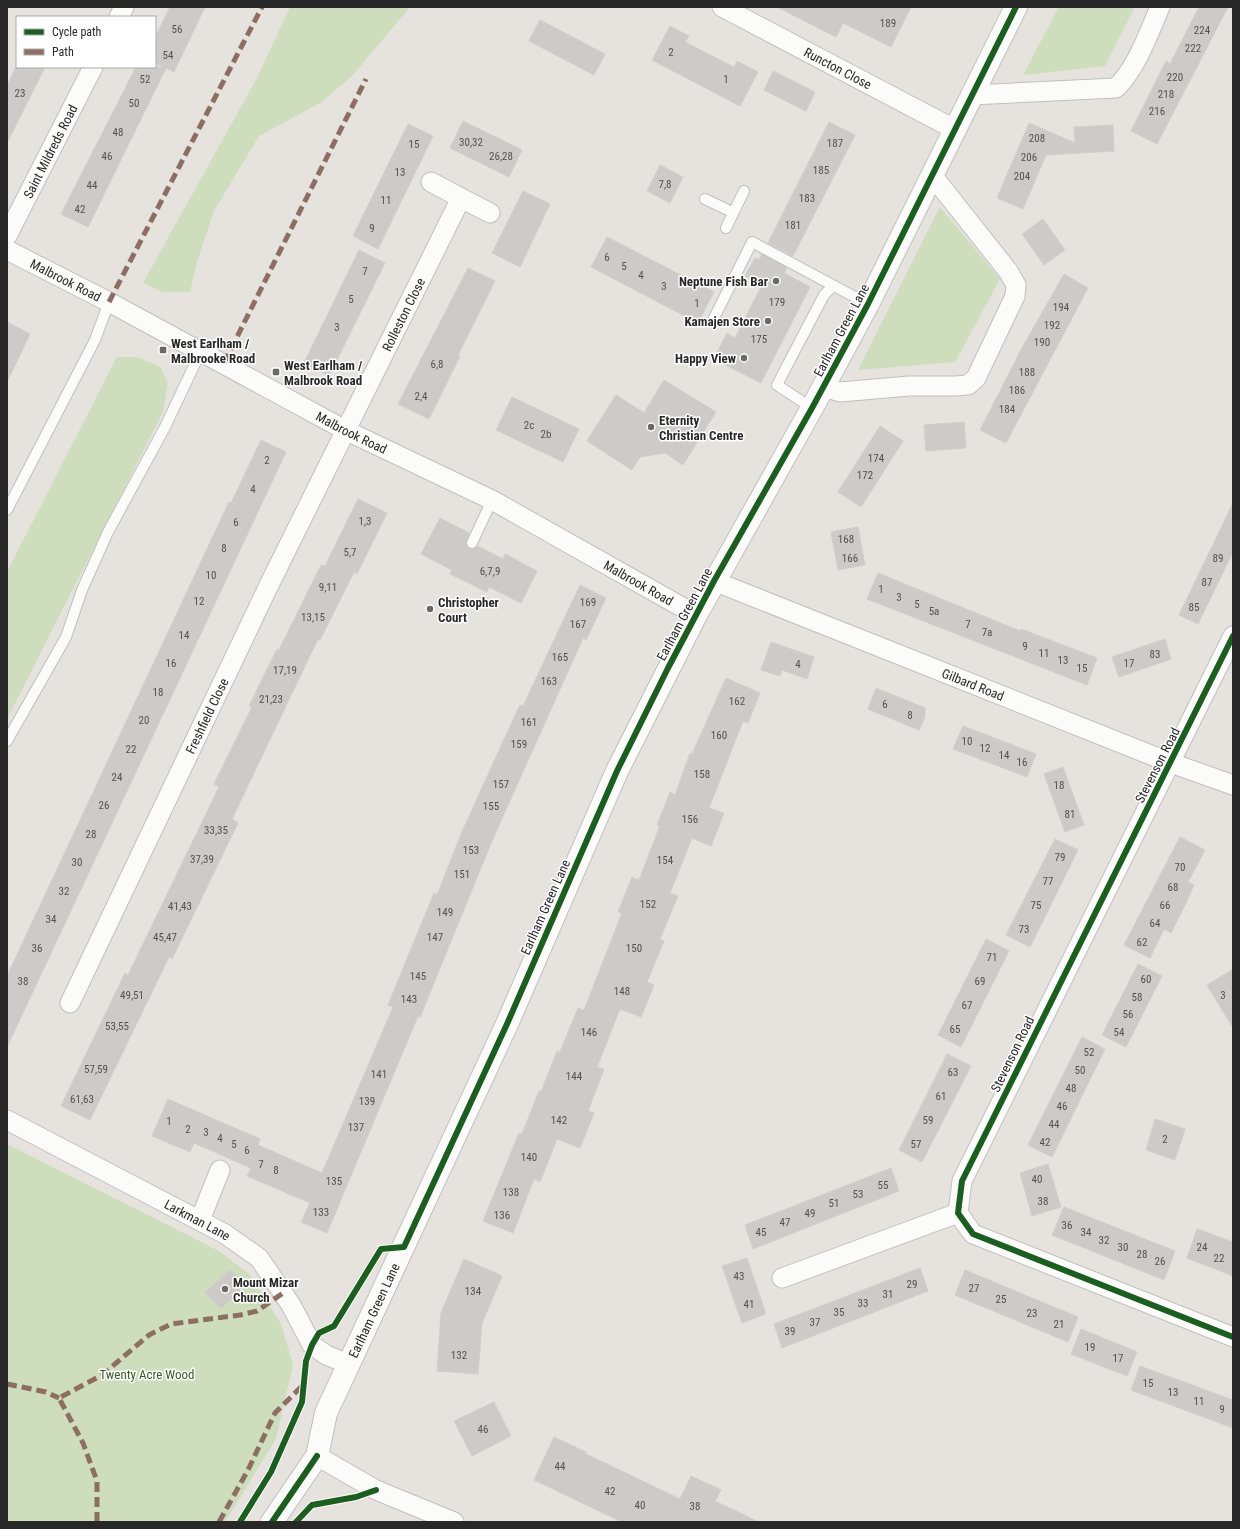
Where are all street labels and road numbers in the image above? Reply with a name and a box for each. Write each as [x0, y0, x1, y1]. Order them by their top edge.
street label: Runcton Close [801, 45, 874, 92]
street label: Saint Mildreds Road [21, 102, 81, 201]
street label: Malbrook Road [28, 256, 103, 305]
street label: Rolleston Close [379, 276, 428, 354]
street label: Earlham Green Lane [811, 281, 872, 379]
street label: Malbrook Road [313, 409, 389, 457]
street label: Malbrook Road [601, 558, 676, 609]
street label: Earlham Green Lane [654, 565, 715, 663]
street label: Gilbard Road [940, 666, 1006, 704]
street label: Freshfield Close [183, 676, 232, 756]
street label: Stevenson Road [1132, 725, 1183, 805]
street label: Earlham Green Lane [518, 857, 573, 957]
street label: Stevenson Road [988, 1014, 1037, 1094]
street label: Larkman Lane [162, 1197, 233, 1244]
street label: Earlham Green Lane [346, 1261, 403, 1360]

